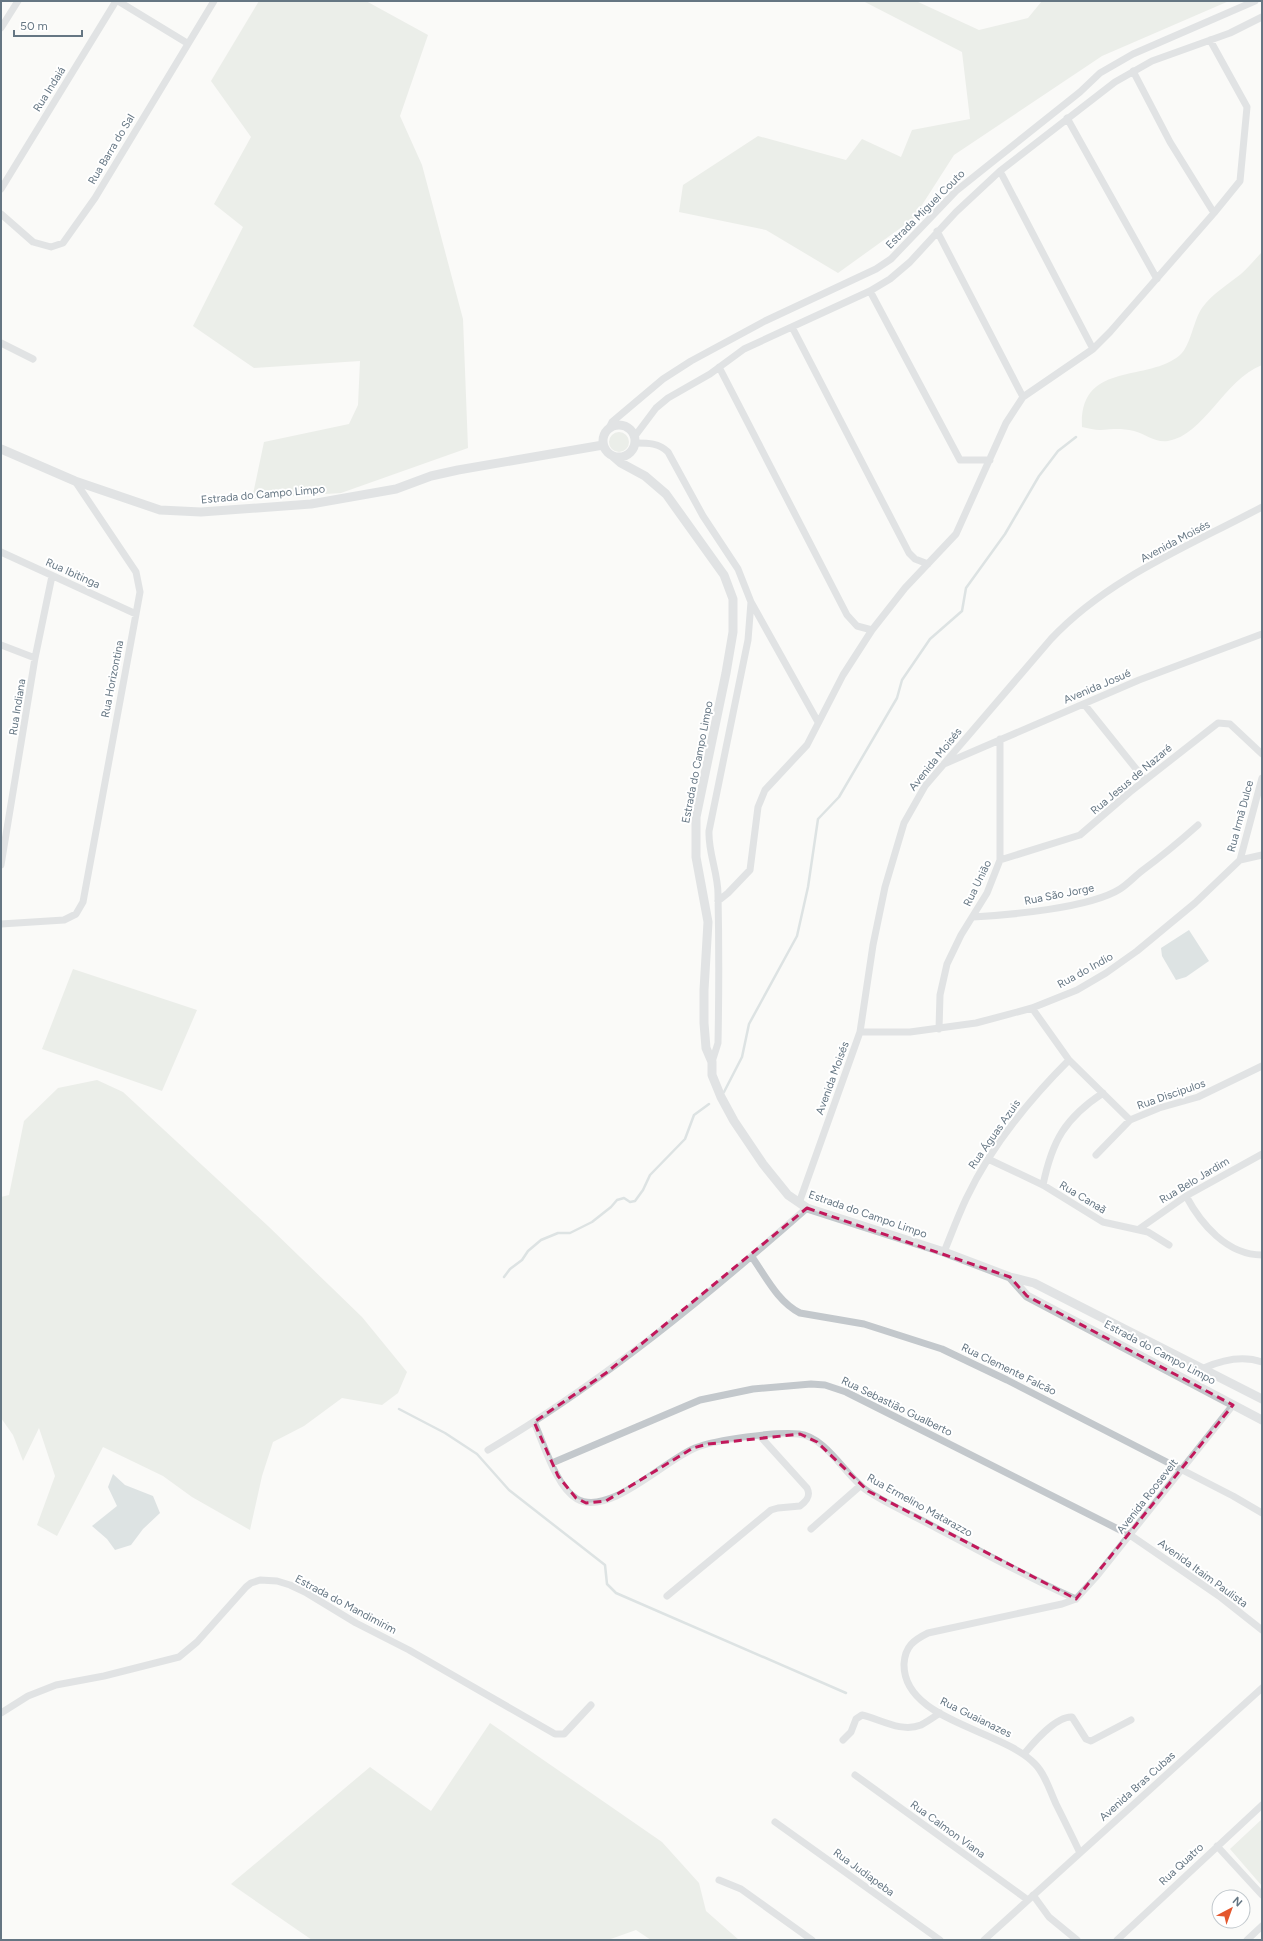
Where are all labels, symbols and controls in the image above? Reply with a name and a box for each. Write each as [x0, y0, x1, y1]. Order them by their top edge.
scale bar [14, 12, 82, 38]
text: 50 m [20, 19, 48, 33]
street label: Rua Indaiá [30, 64, 68, 114]
street label: Rua Barra do Sal [85, 112, 138, 187]
street label: Estrada Miguel Couto [883, 167, 968, 252]
street label: Estrada do Campo Limpo [200, 483, 326, 506]
street label: Avenida Moisés [1138, 518, 1212, 565]
street label: Rua Ibitinga [44, 556, 102, 591]
street label: Rua Horizontina [99, 639, 126, 719]
street label: Avenida Josué [1062, 666, 1133, 706]
street label: Rua Indiana [7, 678, 28, 736]
street label: Estrada do Campo Limpo [679, 700, 716, 824]
street label: Avenida Moisés [906, 725, 965, 793]
street label: Rua Jesus de Nazaré [1088, 742, 1175, 817]
street label: Rua Irmã Dulce [1225, 779, 1256, 853]
street label: Rua União [961, 858, 994, 908]
street label: Rua São Jorge [1023, 881, 1095, 908]
street label: Rua do Indio [1055, 950, 1115, 991]
street label: Avenida Moisés [813, 1040, 852, 1117]
street label: Rua Discipulos [1135, 1077, 1207, 1112]
street label: Rua Águas Azuis [966, 1097, 1023, 1171]
street label: Rua Belo Jardim [1157, 1155, 1231, 1206]
street label: Rua Canaã [1057, 1178, 1108, 1216]
street label: Estrada do Campo Limpo [807, 1188, 929, 1241]
street label: Estrada do Campo Limpo [1102, 1317, 1218, 1387]
street label: Rua Clemente Falcão [959, 1341, 1058, 1398]
street label: Rua Sebastião Gualberto [839, 1374, 954, 1439]
street label: Avenida Roosevelt [1114, 1456, 1181, 1536]
street label: Rua Ermelino Matarazzo [865, 1471, 975, 1540]
street label: Avenida Itaim Paulista [1155, 1537, 1250, 1610]
street label: Estrada do Mandimirim [293, 1572, 399, 1637]
street label: Rua Guaianazes [938, 1695, 1014, 1740]
street label: Avenida Bras Cubas [1097, 1749, 1178, 1824]
street label: Rua Calmon Viana [908, 1798, 988, 1861]
street label: Rua Quatro [1156, 1841, 1206, 1888]
street label: Rua Judiapeba [831, 1846, 897, 1899]
north arrow [1211, 1889, 1251, 1929]
text: N [1230, 1894, 1245, 1910]

